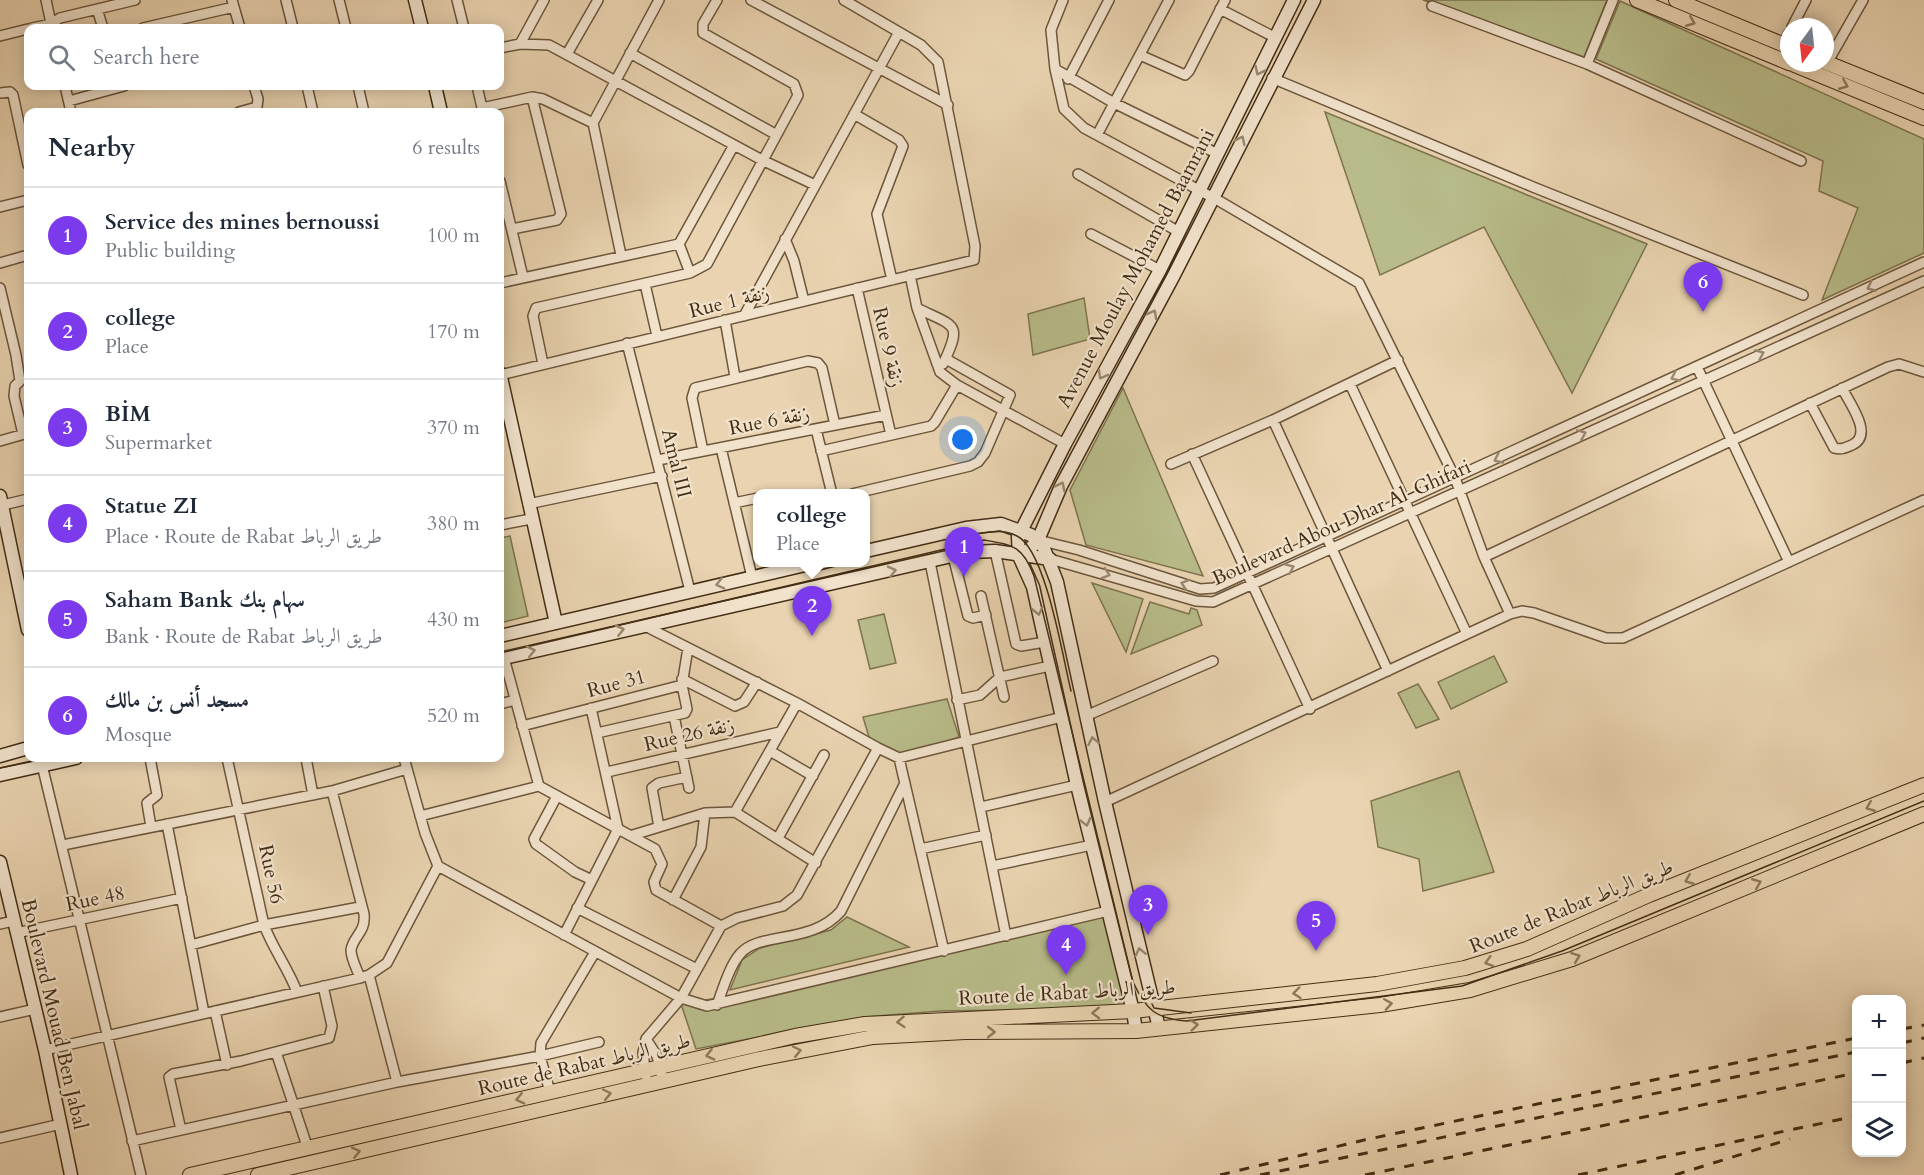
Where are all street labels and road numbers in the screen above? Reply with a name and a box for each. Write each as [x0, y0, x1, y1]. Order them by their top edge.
street label: Avenue Moulay Mohamed Baamrani [1050, 124, 1221, 413]
street label: Rue 1 زنقة [686, 278, 772, 324]
street label: Rue 9 زنقة [866, 304, 911, 390]
street label: Rue 6 زنقة [726, 399, 812, 442]
street label: Amal III [655, 426, 698, 501]
street label: Boulevard Abou Dhar Al-Ghifari [1208, 453, 1475, 592]
street label: Rue 31 [584, 663, 648, 704]
street label: Rue 26 زنقة [641, 711, 737, 758]
street label: Rue 56 [252, 842, 291, 906]
street label: Route de Rabat طريق الرباط [1465, 853, 1677, 960]
street label: Rue 48 [63, 879, 127, 918]
street label: Boulevard Mouad Ben Jabal [15, 896, 94, 1132]
street label: Route de Rabat طريق الرباط [958, 973, 1176, 1012]
street label: Route de Rabat طريق الرباط [475, 1027, 693, 1102]

